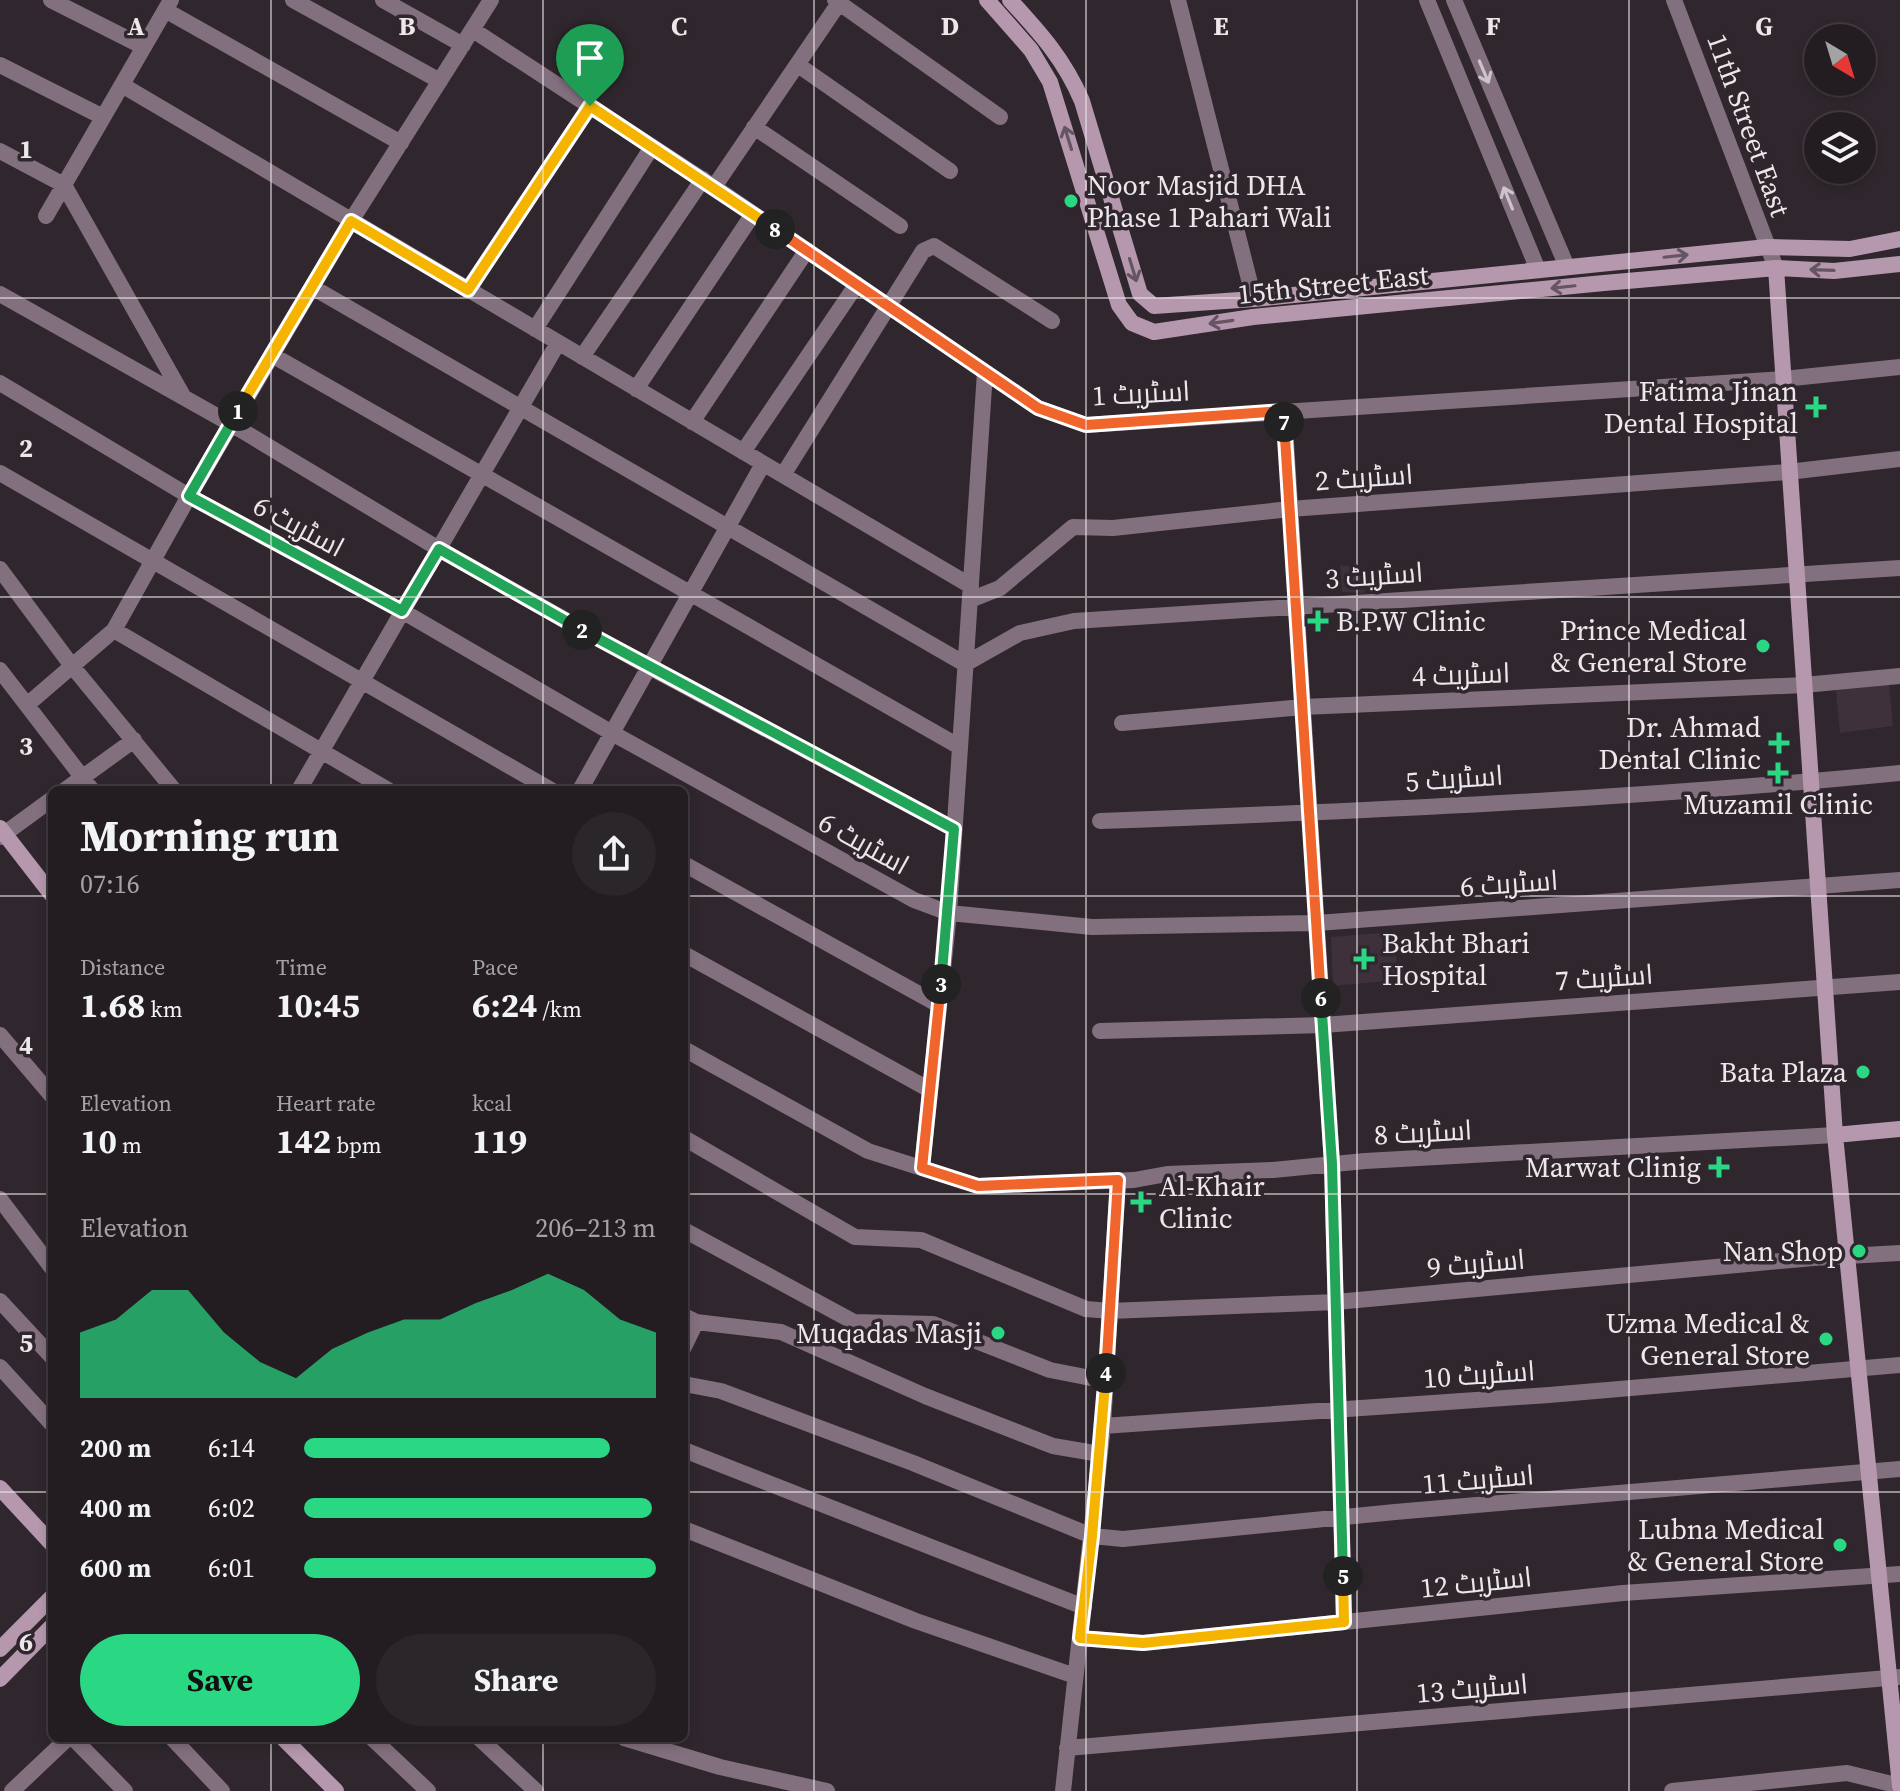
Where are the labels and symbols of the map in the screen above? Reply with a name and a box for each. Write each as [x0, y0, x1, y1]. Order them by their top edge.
text: A [127, 8, 145, 44]
text: B [399, 8, 416, 44]
text: C [671, 8, 687, 44]
text: D [941, 8, 959, 44]
text: E [1213, 8, 1229, 44]
text: F [1485, 8, 1501, 44]
text: G [1755, 8, 1773, 44]
pin [556, 24, 624, 106]
north arrow [1804, 24, 1876, 96]
street label: 11th Street East [1698, 28, 1800, 222]
one-way arrow [1478, 59, 1493, 84]
one-way arrow [1060, 126, 1075, 152]
text: 1 [19, 131, 33, 167]
place label: Noor Masjid DHA Phase 1 Pahari Wali [1087, 166, 1332, 236]
one-way arrow [1500, 186, 1515, 211]
marker: Noor Masjid DHA Phase 1 Pahari Wali [1062, 192, 1080, 210]
pin: 8 [755, 209, 795, 249]
one-way arrow [1662, 248, 1689, 263]
street label: 15th Street East [1236, 255, 1431, 313]
one-way arrow [1126, 257, 1141, 283]
one-way arrow [1809, 262, 1836, 277]
one-way arrow [1550, 279, 1577, 294]
one-way arrow [1209, 315, 1234, 330]
street label: اسٹریٹ 1 [1091, 371, 1191, 415]
place label: Fatima Jinan Dental Hospital [1604, 372, 1798, 442]
pin: 1 [218, 391, 258, 431]
marker: Fatima Jinan Dental Hospital [1805, 396, 1827, 418]
pin: 7 [1264, 402, 1304, 442]
text: 2 [19, 430, 33, 466]
street label: اسٹریٹ 2 [1314, 455, 1414, 499]
street label: اسٹریٹ 6 [247, 486, 351, 566]
street label: اسٹریٹ 3 [1324, 553, 1424, 597]
place label: B.P.W Clinic [1336, 602, 1486, 640]
pin: 2 [562, 610, 602, 650]
marker: B.P.W Clinic [1307, 610, 1329, 632]
place label: Prince Medical & General Store [1551, 611, 1747, 681]
marker: Prince Medical & General Store [1754, 637, 1772, 655]
street label: اسٹریٹ 4 [1411, 653, 1511, 695]
place label: Dr. Ahmad Dental Clinic [1598, 708, 1761, 778]
text: 3 [19, 728, 33, 764]
marker: Dr. Ahmad Dental Clinic [1768, 732, 1790, 754]
street label: اسٹریٹ 5 [1404, 756, 1504, 800]
marker: Muzamil Clinic [1767, 762, 1789, 784]
place label: Muzamil Clinic [1683, 785, 1873, 823]
street label: اسٹریٹ 6 [812, 803, 916, 883]
street label: اسٹریٹ 6 [1459, 861, 1559, 905]
place label: Bakht Bhari Hospital [1382, 924, 1530, 994]
marker: Bakht Bhari Hospital [1353, 948, 1375, 970]
street label: اسٹریٹ 7 [1554, 955, 1654, 999]
pin: 3 [921, 964, 961, 1004]
pin: 6 [1301, 978, 1341, 1018]
text: 4 [19, 1027, 33, 1063]
place label: Bata Plaza [1719, 1053, 1848, 1091]
marker: Bata Plaza [1854, 1063, 1872, 1081]
street label: اسٹریٹ 8 [1373, 1110, 1473, 1154]
place label: Marwat Clinig [1525, 1148, 1701, 1186]
marker: Marwat Clinig [1708, 1156, 1730, 1178]
place label: Al-Khair Clinic [1159, 1167, 1265, 1237]
marker: Al-Khair Clinic [1130, 1191, 1152, 1213]
place label: Nan Shop [1723, 1232, 1843, 1270]
street label: اسٹریٹ 9 [1425, 1240, 1527, 1286]
marker: Nan Shop [1850, 1242, 1868, 1260]
place label: Uzma Medical & General Store [1606, 1304, 1810, 1374]
place label: Muqadas Masji [796, 1314, 982, 1352]
marker: Muqadas Masji [989, 1324, 1007, 1342]
text: 5 [19, 1325, 33, 1361]
marker: Uzma Medical & General Store [1817, 1330, 1835, 1348]
street label: اسٹریٹ 10 [1422, 1351, 1536, 1397]
pin: 4 [1086, 1353, 1126, 1393]
street label: اسٹریٹ 11 [1420, 1455, 1536, 1503]
place label: Lubna Medical & General Store [1628, 1510, 1824, 1580]
marker: Lubna Medical & General Store [1831, 1536, 1849, 1554]
pin: 5 [1323, 1556, 1363, 1596]
street label: اسٹریٹ 12 [1418, 1557, 1534, 1607]
text: 6 [19, 1624, 33, 1660]
street label: اسٹریٹ 13 [1414, 1664, 1530, 1712]

